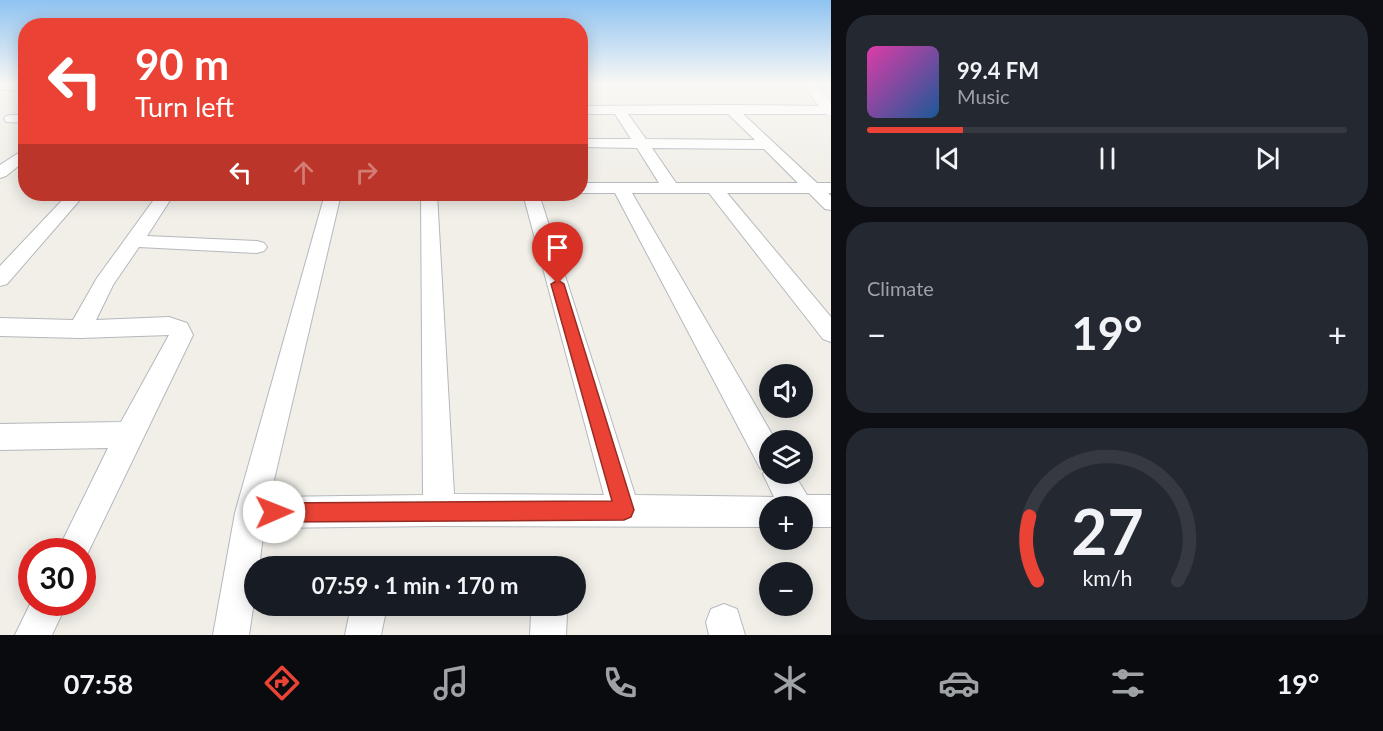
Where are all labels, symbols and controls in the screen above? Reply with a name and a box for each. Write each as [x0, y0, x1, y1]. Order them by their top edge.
text: 90 m [135, 39, 229, 89]
icon: left [36, 42, 114, 120]
text: 99.4 FM [957, 57, 1039, 84]
text: Music [957, 84, 1010, 108]
text: Turn left [135, 90, 234, 123]
icon: previous [931, 142, 964, 175]
icon: pause [1091, 142, 1124, 175]
icon: next [1251, 142, 1284, 175]
icon: left [224, 156, 257, 189]
icon: ahead [287, 156, 320, 189]
icon: right [350, 156, 383, 189]
pin [532, 222, 583, 284]
icon: arrive [541, 231, 574, 264]
text: Climate [867, 276, 934, 300]
text: 19° [1072, 306, 1142, 360]
text: − [867, 314, 886, 354]
text: + [1328, 314, 1347, 354]
map controls [759, 364, 813, 616]
button: sound [759, 364, 813, 418]
button: layers [759, 430, 813, 484]
position arrow [242, 480, 306, 544]
text: 27 [1071, 493, 1143, 568]
button: + [759, 496, 813, 550]
speed limit sign: 30 [18, 538, 96, 616]
button: − [759, 562, 813, 616]
text: km/h [1082, 566, 1132, 592]
text: 07:59 · 1 min · 170 m [312, 572, 518, 599]
icon: directions [261, 662, 303, 704]
icon: music [430, 662, 472, 704]
icon: phone [599, 662, 641, 704]
icon: climate [769, 662, 811, 704]
icon: car [938, 662, 980, 704]
icon: filters [1107, 662, 1149, 704]
text: 07:58 [64, 667, 133, 700]
text: 19° [1277, 667, 1319, 700]

